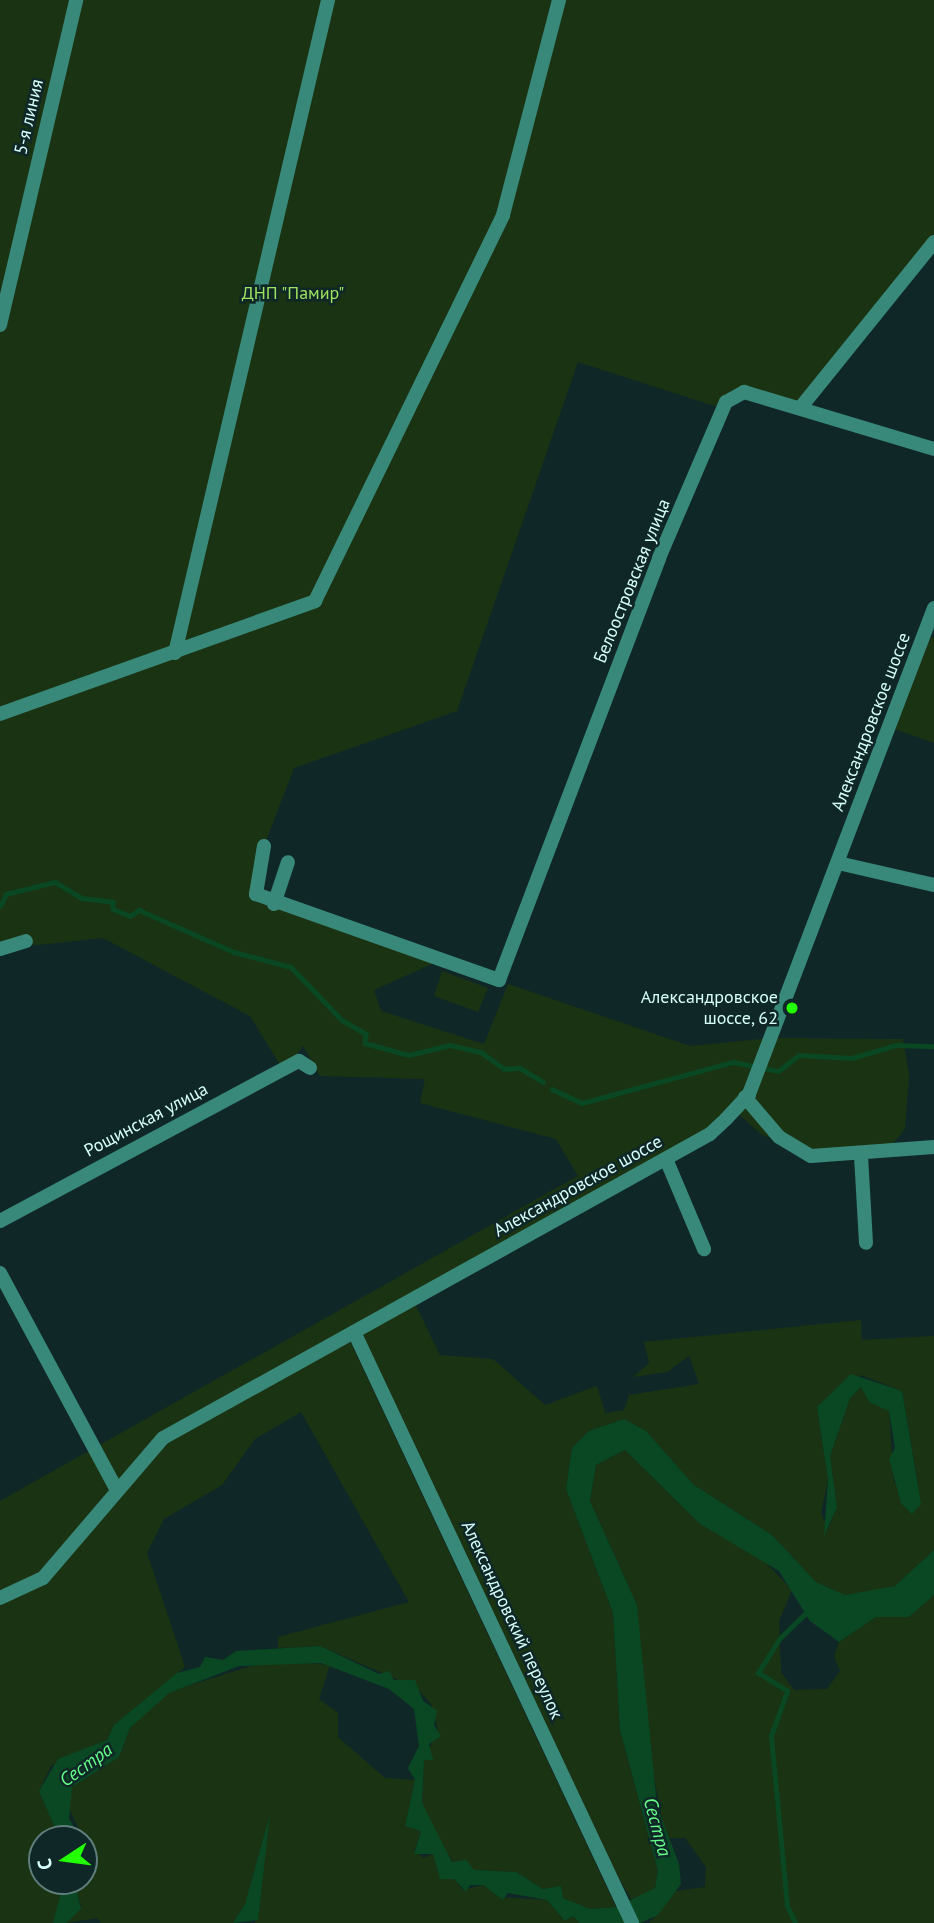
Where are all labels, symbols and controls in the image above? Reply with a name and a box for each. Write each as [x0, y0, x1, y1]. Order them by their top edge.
street label: 5-я линия [10, 77, 48, 157]
park label: ДНП "Памир" [241, 282, 345, 304]
street label: Белоостровская улица [589, 496, 675, 666]
street label: Александровское шоссе [827, 630, 915, 814]
place label: Александровское шоссе, 62 [641, 987, 778, 1030]
marker: Александровское шоссе, 62 [784, 1000, 800, 1016]
street label: Рощинская улица [80, 1078, 212, 1162]
street label: Александровское шоссе [490, 1131, 666, 1241]
street label: Александровский переулок [457, 1518, 567, 1722]
water label: Сестра [55, 1738, 117, 1792]
water label: Сестра [638, 1795, 676, 1859]
north arrow [28, 1825, 98, 1895]
text: С [32, 1856, 57, 1872]

